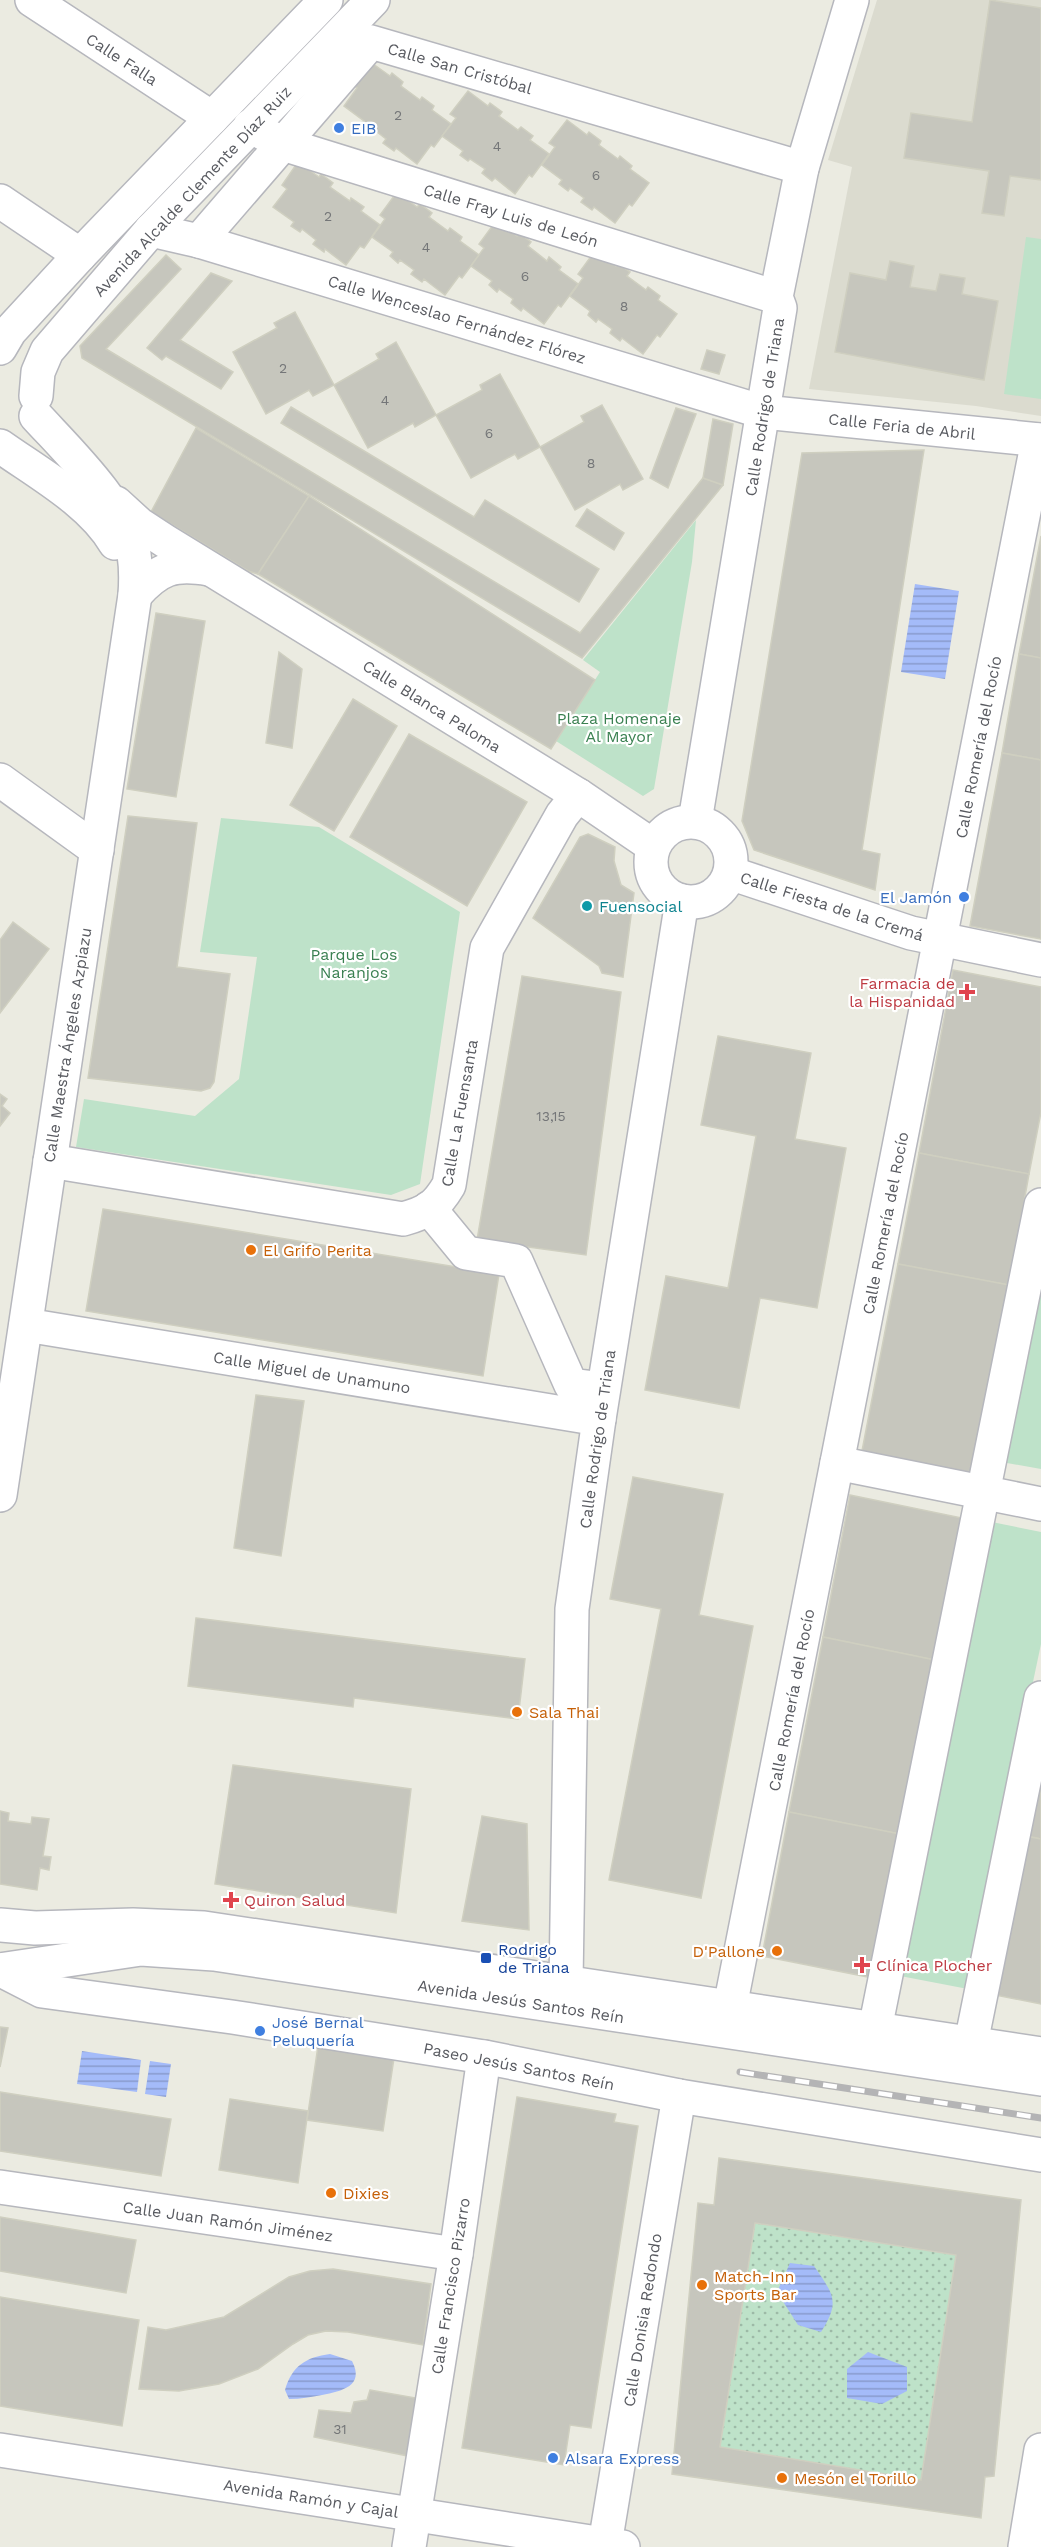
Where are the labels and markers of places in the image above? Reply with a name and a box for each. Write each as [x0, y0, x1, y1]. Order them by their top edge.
place label: EIB [351, 119, 376, 138]
marker: EIB [332, 121, 346, 135]
place label: El Jamón [880, 888, 952, 907]
marker: El Jamón [957, 890, 971, 904]
place label: Fuensocial [599, 897, 682, 916]
marker: Fuensocial [580, 899, 594, 913]
place label: Farmacia de la Hispanidad [849, 974, 955, 1011]
marker: Farmacia de la Hispanidad [960, 985, 974, 999]
place label: El Grifo Perita [263, 1241, 372, 1260]
marker: El Grifo Perita [244, 1243, 258, 1257]
place label: Sala Thai [529, 1703, 599, 1722]
marker: Sala Thai [510, 1705, 524, 1719]
marker: Quiron Salud [222, 1891, 240, 1909]
place label: Quiron Salud [244, 1891, 345, 1910]
place label: Rodrigo de Triana [498, 1940, 570, 1977]
place label: D'Pallone [692, 1942, 765, 1961]
marker: D'Pallone [770, 1944, 784, 1958]
marker: Rodrigo de Triana [479, 1951, 493, 1965]
marker: Clínica Plocher [853, 1956, 871, 1974]
place label: Clínica Plocher [876, 1956, 993, 1975]
place label: José Bernal Peluquería [272, 2013, 364, 2050]
marker: José Bernal Peluquería [253, 2024, 267, 2038]
place label: Dixies [343, 2184, 389, 2203]
marker: Dixies [324, 2186, 338, 2200]
place label: Match-Inn Sports Bar [714, 2267, 797, 2304]
marker: Match-Inn Sports Bar [695, 2278, 709, 2292]
place label: Alsara Express [565, 2449, 680, 2468]
marker: Alsara Express [546, 2451, 560, 2465]
place label: Mesón el Torillo [794, 2469, 916, 2488]
marker: Mesón el Torillo [775, 2471, 789, 2485]

